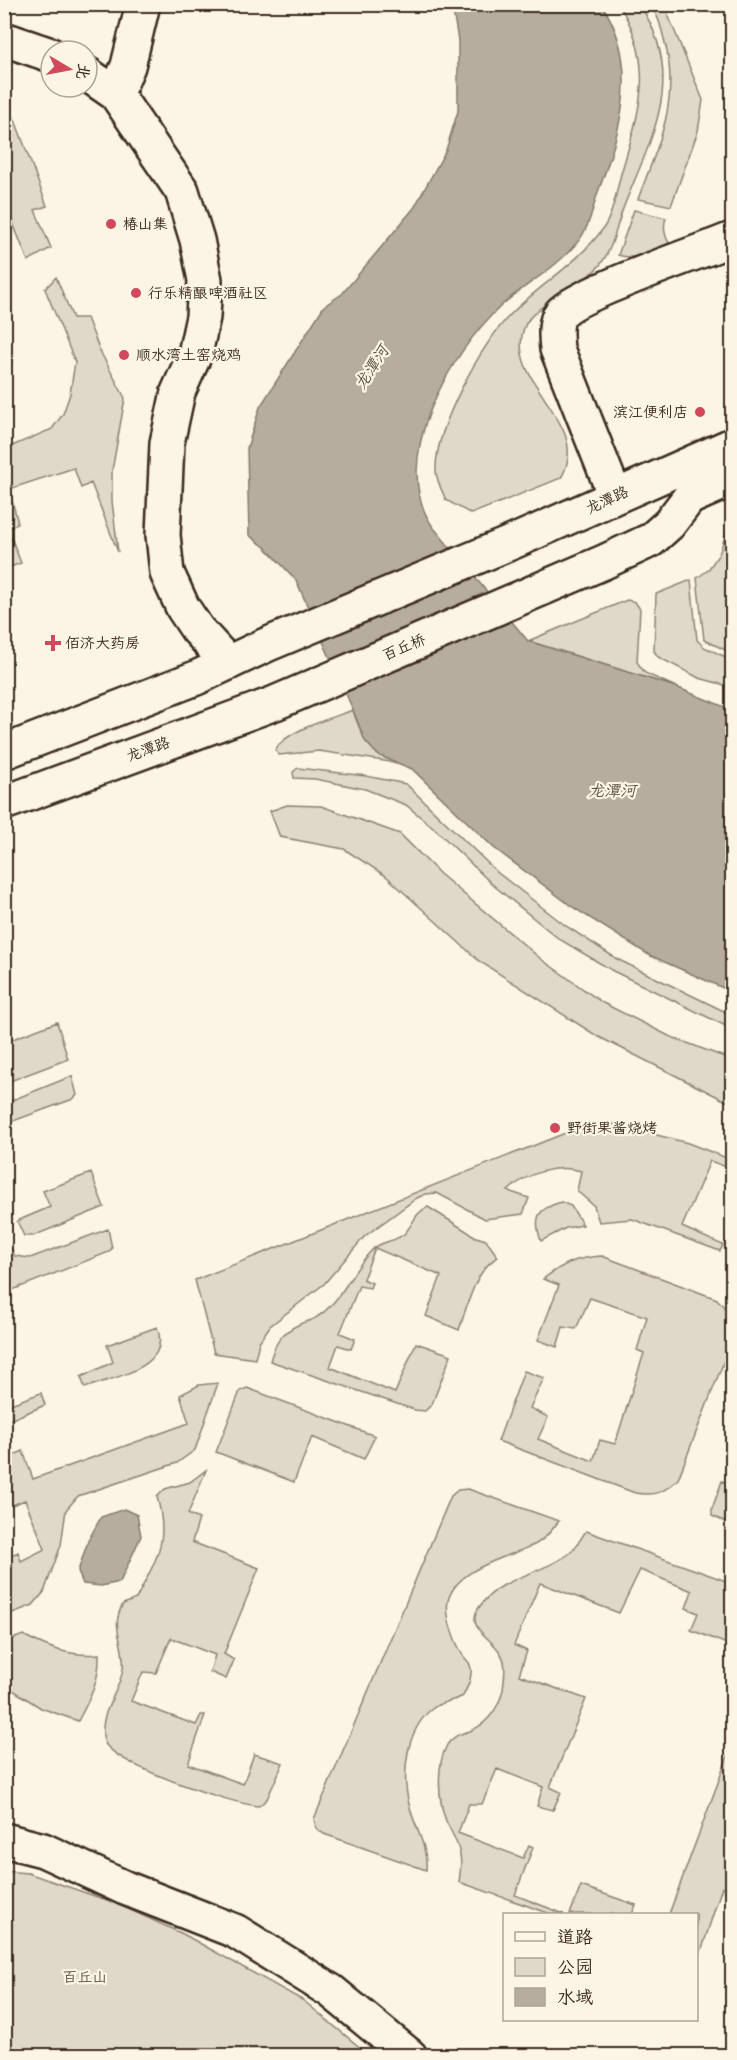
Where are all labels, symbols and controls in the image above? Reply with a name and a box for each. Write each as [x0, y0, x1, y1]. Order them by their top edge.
north arrow [39, 39, 99, 99]
text: 北 [72, 62, 95, 81]
place label: 椿山集 [123, 214, 168, 234]
marker: 椿山集 [104, 217, 118, 231]
place label: 行乐精酿啤酒社区 [148, 283, 268, 303]
marker: 行乐精酿啤酒社区 [129, 286, 143, 300]
water label: 龙潭河 [350, 339, 395, 393]
place label: 顺水湾土窑烧鸡 [136, 345, 241, 365]
marker: 顺水湾土窑烧鸡 [117, 348, 131, 362]
place label: 滨江便利店 [613, 402, 688, 422]
marker: 滨江便利店 [693, 405, 707, 419]
street label: 龙潭路 [582, 481, 632, 519]
street label: 百丘桥 [379, 629, 429, 665]
place label: 佰济大药房 [65, 633, 140, 653]
marker: 佰济大药房 [46, 636, 60, 650]
street label: 龙潭路 [123, 732, 173, 766]
water label: 龙潭河 [588, 780, 639, 801]
place label: 野街果酱烧烤 [567, 1118, 657, 1138]
marker: 野街果酱烧烤 [548, 1121, 562, 1135]
legend [503, 1913, 698, 2021]
text: 道路 [557, 1925, 593, 1949]
text: 公园 [557, 1955, 593, 1979]
park label: 百丘山 [62, 1967, 108, 1987]
text: 水域 [557, 1985, 593, 2009]

